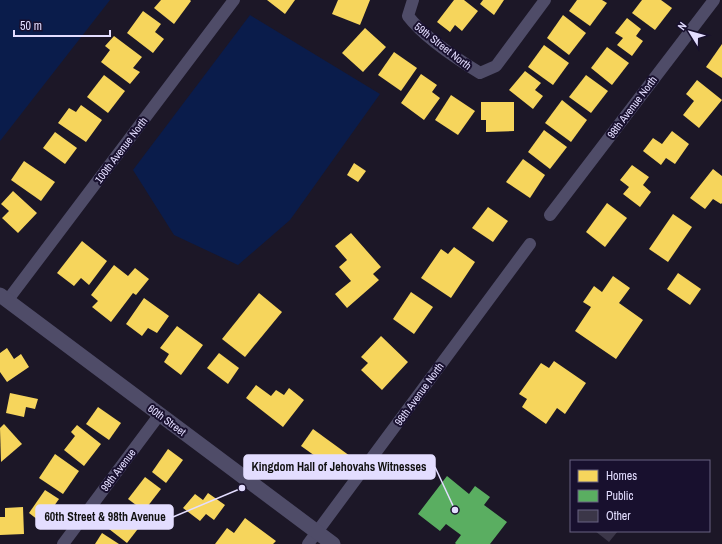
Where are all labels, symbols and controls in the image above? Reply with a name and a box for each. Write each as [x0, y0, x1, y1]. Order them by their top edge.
scale bar [14, 12, 110, 38]
north arrow [670, 12, 710, 52]
text: 50 m [20, 18, 42, 34]
street label: 59th Street North [412, 19, 474, 73]
text: N [674, 19, 690, 33]
street label: 98th Avenue North [604, 73, 660, 141]
street label: 100th Avenue North [91, 114, 151, 186]
street label: 98th Avenue North [391, 360, 447, 428]
street label: 60th Street [145, 401, 189, 439]
street label: 99th Avenue [97, 446, 139, 494]
callout: Kingdom Hall of Jehovahs Witnesses [244, 455, 435, 479]
text: Kingdom Hall of Jehovahs Witnesses [252, 459, 427, 475]
legend [570, 460, 710, 532]
text: Homes [606, 468, 637, 484]
text: Public [606, 488, 633, 504]
callout: 60th Street & 98th Avenue [36, 505, 173, 529]
text: Other [606, 508, 631, 524]
text: 60th Street & 98th Avenue [44, 509, 166, 525]

